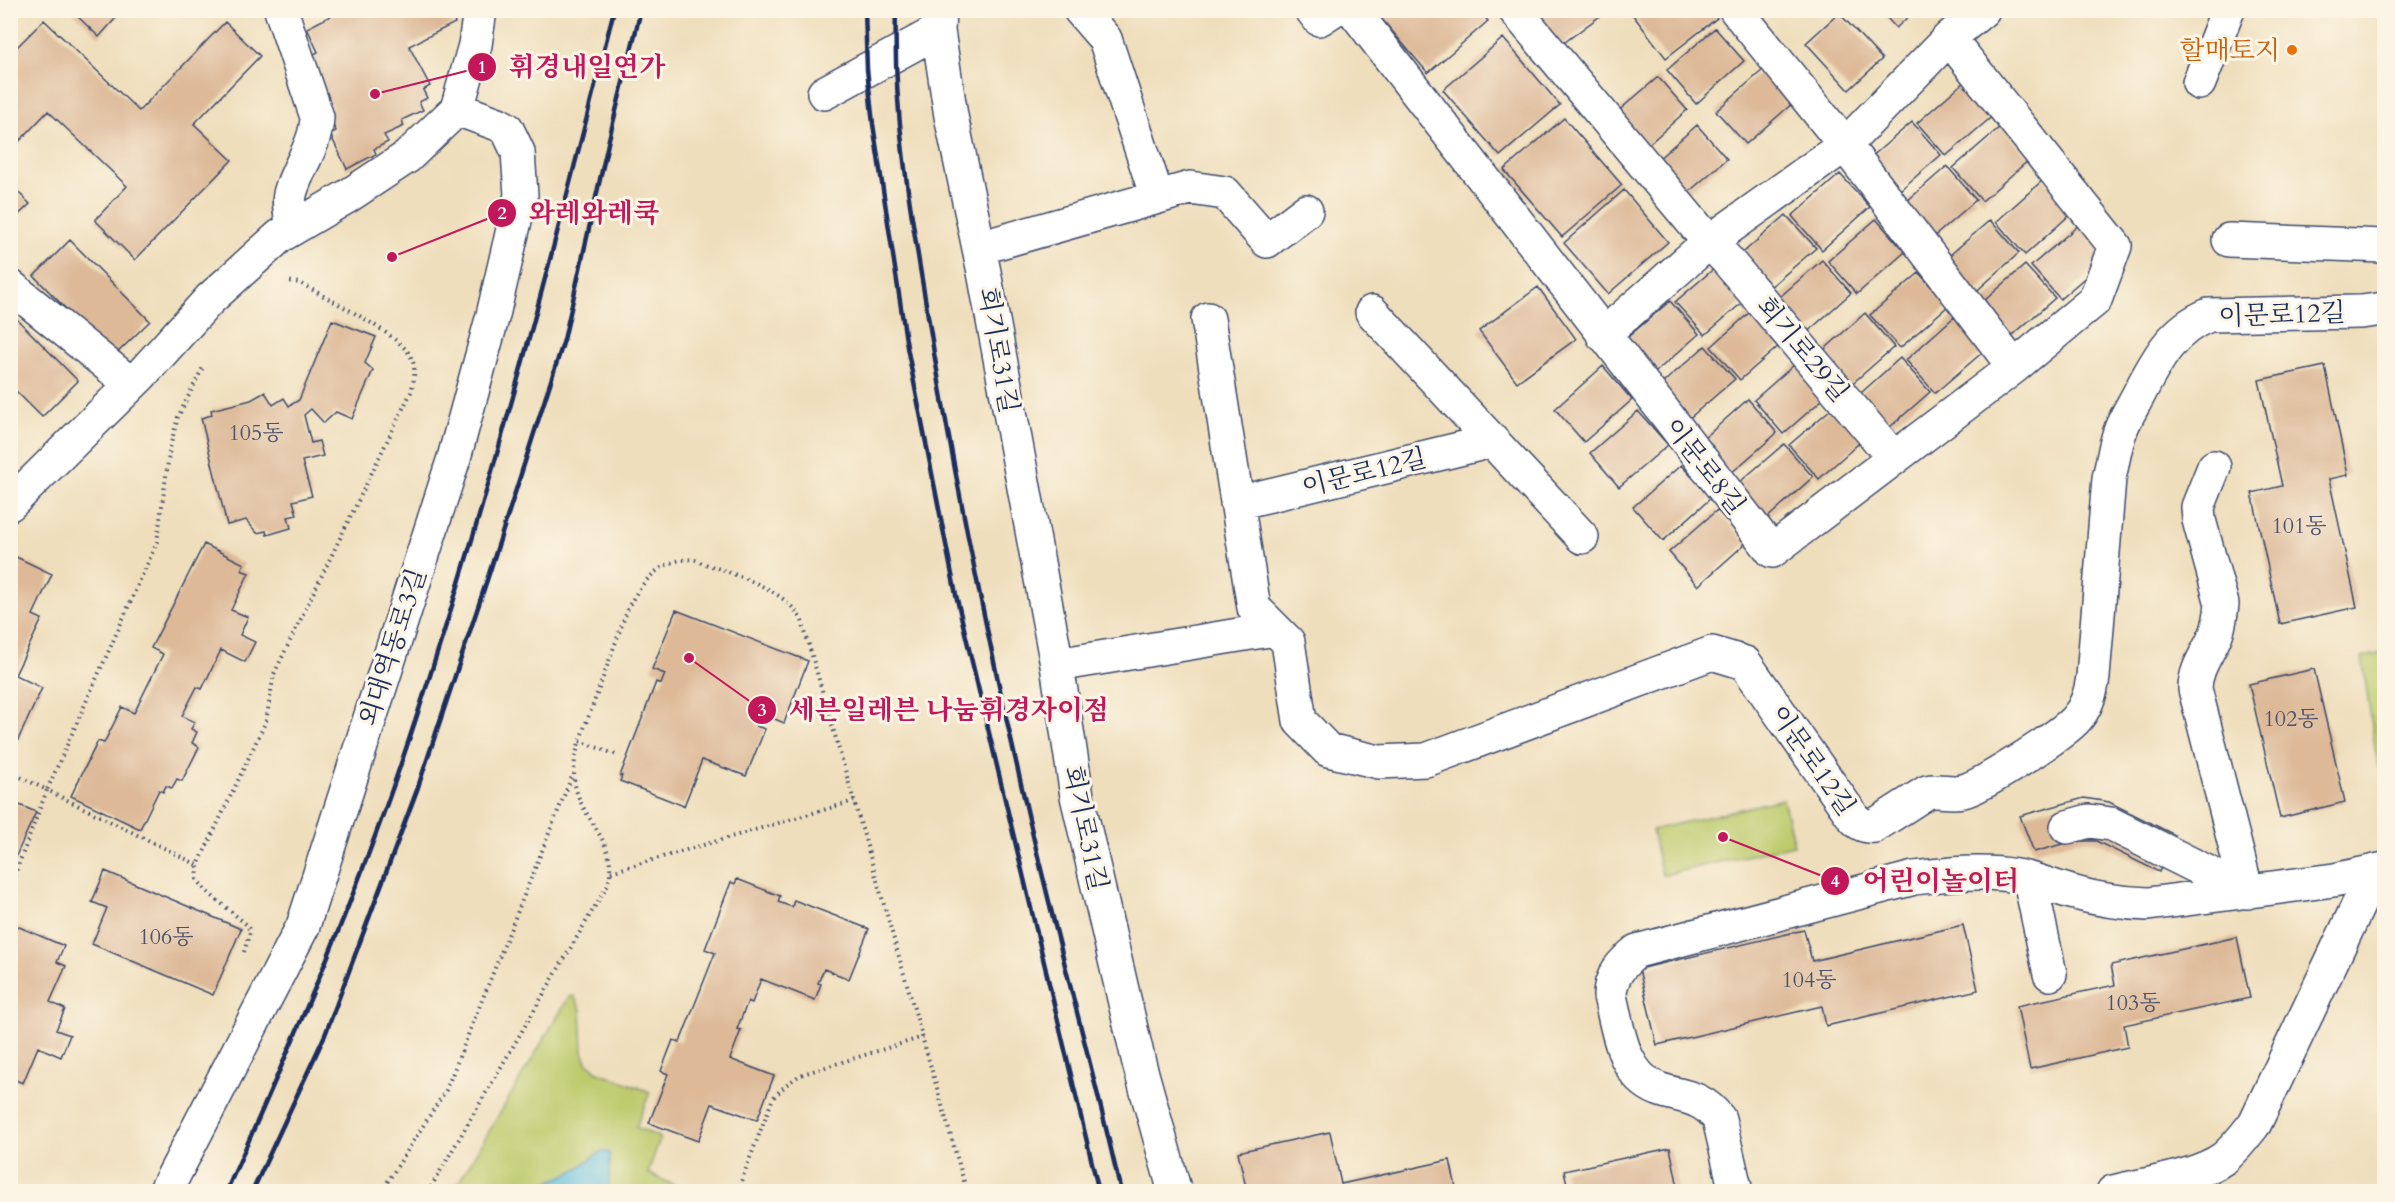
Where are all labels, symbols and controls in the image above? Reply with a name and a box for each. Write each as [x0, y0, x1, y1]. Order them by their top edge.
place label: 할매토지 [2180, 33, 2280, 68]
marker: 할매토지 [2285, 43, 2299, 57]
callout: 휘경내일연가 [467, 44, 677, 89]
text: 휘경내일연가 [509, 49, 666, 86]
text: 1 [477, 55, 487, 80]
callout: 와레와레쿡 [487, 190, 671, 235]
text: 와레와레쿡 [529, 195, 659, 232]
text: 2 [497, 201, 507, 226]
street label: 회기로31길 [970, 284, 1027, 416]
street label: 회기로29길 [1748, 289, 1857, 409]
street label: 이문로12길 [2218, 295, 2346, 334]
street label: 이문로8길 [1656, 411, 1753, 522]
house number: 105동 [228, 418, 284, 448]
street label: 이문로12길 [1298, 440, 1430, 505]
house number: 101동 [2271, 511, 2327, 541]
street label: 외대역동로3길 [350, 564, 434, 731]
callout: 세븐일레븐 나눔휘경자이점 [747, 687, 1121, 732]
text: 세븐일레븐 나눔휘경자이점 [789, 692, 1109, 729]
text: 3 [757, 698, 767, 723]
street label: 이문로12길 [1762, 698, 1863, 822]
house number: 102동 [2263, 704, 2319, 734]
street label: 회기로31길 [1055, 762, 1116, 894]
callout: 어린이놀이터 [1820, 858, 2031, 903]
text: 어린이놀이터 [1863, 863, 2019, 900]
text: 4 [1830, 869, 1840, 894]
house number: 106동 [138, 922, 194, 952]
house number: 104동 [1781, 965, 1837, 995]
house number: 103동 [2105, 988, 2161, 1018]

